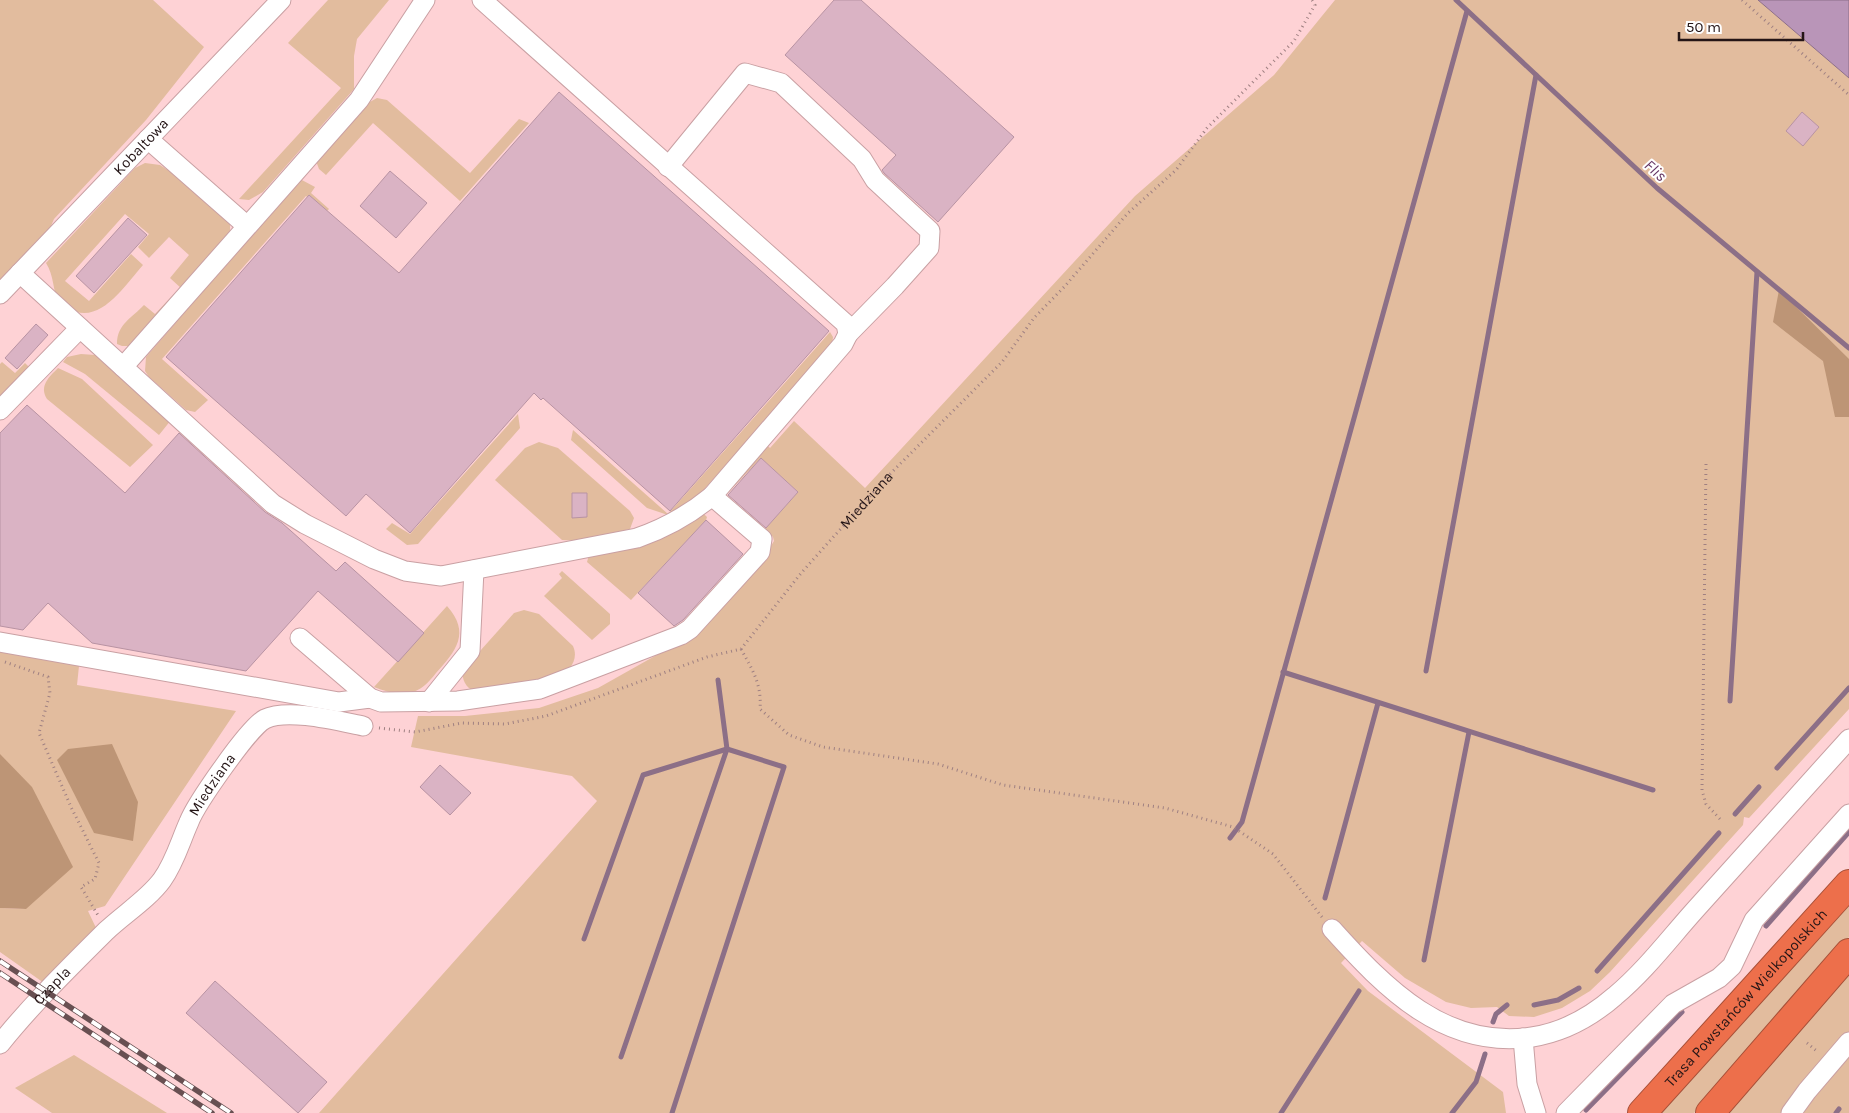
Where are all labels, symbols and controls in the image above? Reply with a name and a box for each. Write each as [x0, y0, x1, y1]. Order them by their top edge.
scale bar [1679, 10, 1803, 42]
text: 50 m [1686, 18, 1721, 36]
street label: Kobaltowa [110, 114, 172, 179]
water label: Flis [1641, 155, 1671, 186]
street label: Miedziana [836, 468, 897, 533]
street label: Miedziana [185, 750, 239, 819]
street label: Trasa Powstańców Wielkopolskich [1661, 905, 1831, 1091]
street label: Czapla [29, 963, 74, 1009]

